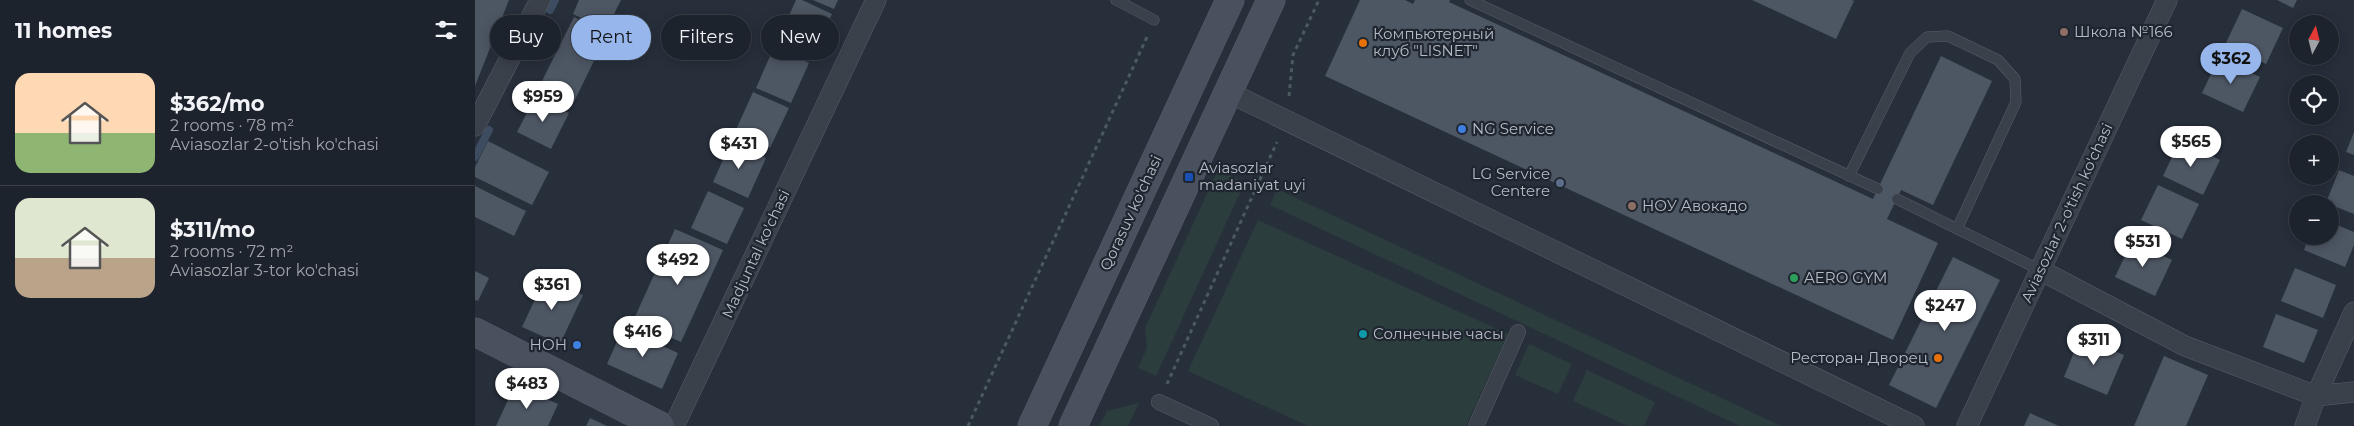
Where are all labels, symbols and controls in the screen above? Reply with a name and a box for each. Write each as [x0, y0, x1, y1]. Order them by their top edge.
chip: Buy [490, 15, 561, 60]
chip: Rent [571, 15, 651, 60]
chip: Filters [661, 15, 751, 60]
chip: New [761, 15, 839, 60]
north arrow [2289, 15, 2339, 65]
map controls [2289, 15, 2339, 245]
icon: filters [432, 16, 460, 44]
text: 11 homes [15, 18, 112, 43]
place label: Школа №166 [2074, 22, 2173, 41]
place label: Компьютерный клуб "LISNET" [1373, 24, 1494, 60]
marker: Школа №166 [2058, 26, 2070, 38]
marker: Компьютерный клуб "LISNET" [1357, 37, 1369, 49]
pin: $362 [2201, 42, 2261, 85]
text: $362 [2211, 49, 2251, 68]
button: locate [2289, 75, 2339, 125]
pin: $959 [513, 80, 573, 123]
text: $959 [523, 87, 563, 106]
text: $362/mo [170, 91, 265, 116]
icon: home [55, 93, 115, 153]
text: 2 rooms · 78 m² [170, 116, 294, 135]
place label: NG Service [1472, 119, 1554, 138]
street label: Aviasozlar 2-o'tish ko'chasi [2017, 120, 2117, 306]
marker: NG Service [1456, 123, 1468, 135]
pin: $565 [2161, 126, 2221, 168]
pin: $431 [709, 128, 769, 170]
text: $565 [2171, 132, 2211, 151]
text: $431 [720, 134, 758, 153]
text: Aviasozlar 2-o'tish ko'chasi [170, 135, 379, 154]
button: + [2289, 135, 2339, 185]
street label: Qorasuv ko'chasi [1096, 152, 1166, 273]
place label: Aviasozlar madaniyat uyi [1199, 158, 1306, 194]
place label: LG Service Centere [1472, 164, 1550, 200]
marker: Aviasozlar madaniyat uyi [1183, 171, 1195, 183]
marker: LG Service Centere [1554, 177, 1566, 189]
street label: Madjuntal ko'chasi [717, 187, 794, 321]
button: − [2289, 195, 2339, 245]
place label: НОУ Авокадо [1642, 196, 1747, 215]
marker: НОУ Авокадо [1626, 200, 1638, 212]
text: $311/mo [170, 217, 255, 242]
icon: home [55, 218, 115, 278]
pin: $531 [2113, 226, 2173, 268]
text: $531 [2125, 232, 2161, 251]
text: 2 rooms · 72 m² [170, 242, 293, 261]
pin: $492 [648, 244, 708, 286]
text: $492 [658, 250, 698, 269]
text: Aviasozlar 3-tor ko'chasi [170, 261, 359, 280]
pin: $361 [522, 268, 582, 311]
place label: AERO GYM [1804, 268, 1887, 287]
marker: AERO GYM [1788, 272, 1800, 284]
text: $361 [534, 275, 570, 294]
pin: $247 [1915, 290, 1975, 332]
text: $247 [1925, 296, 1965, 315]
pin: $416 [613, 316, 673, 358]
text: $416 [624, 322, 662, 341]
place label: Солнечные часы [1373, 324, 1504, 343]
pin: $311 [2064, 324, 2124, 366]
marker: Солнечные часы [1357, 328, 1369, 340]
text: $311 [2078, 330, 2110, 349]
place label: НОН [530, 335, 567, 354]
marker: НОН [571, 339, 583, 351]
place label: Ресторан Дворец [1790, 348, 1928, 367]
marker: Ресторан Дворец [1932, 352, 1944, 364]
pin: $483 [497, 368, 557, 410]
text: $483 [506, 374, 548, 393]

